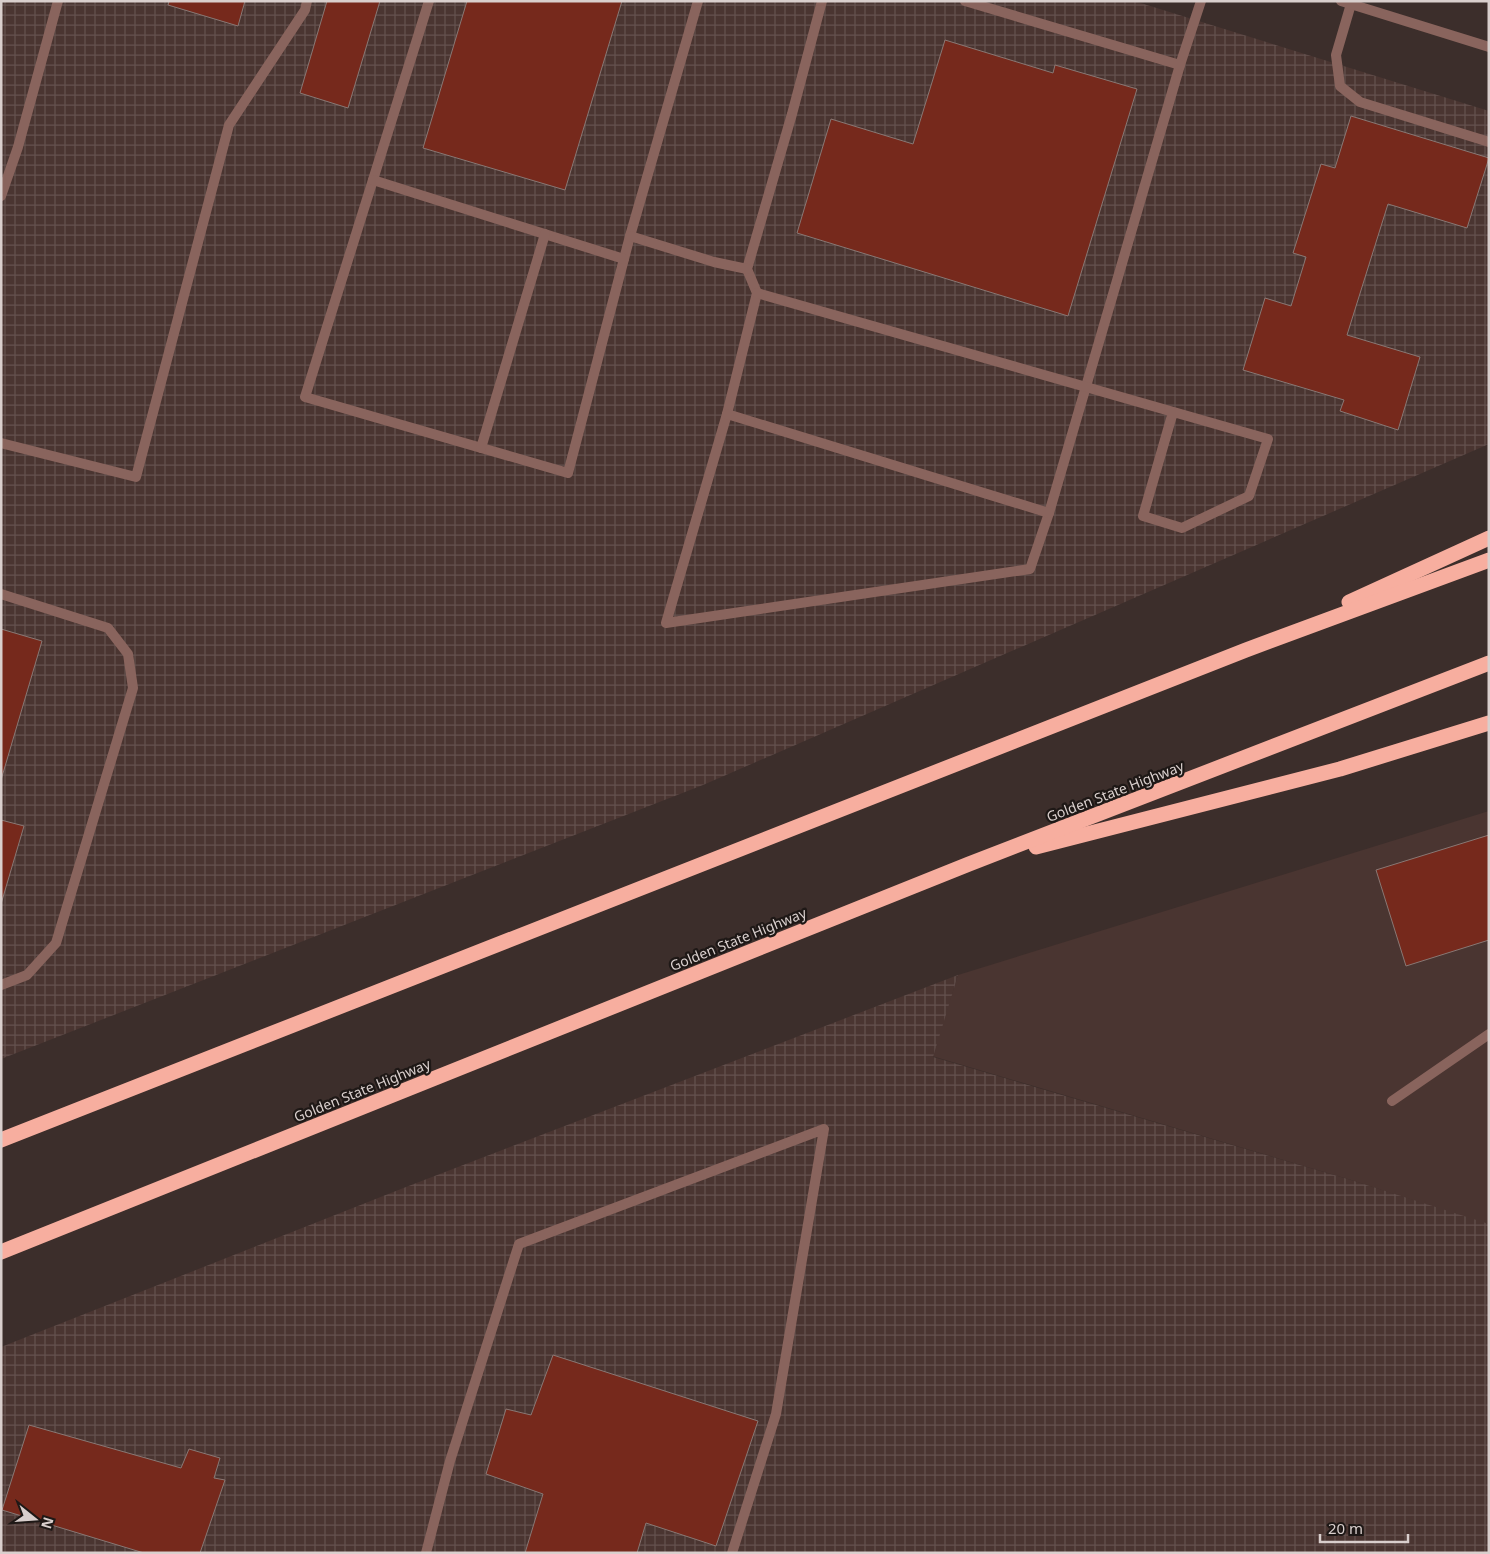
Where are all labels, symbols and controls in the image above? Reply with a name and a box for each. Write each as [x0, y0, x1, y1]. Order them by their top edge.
street label: Golden State Highway [1044, 756, 1187, 826]
street label: Golden State Highway [667, 903, 810, 975]
street label: Golden State Highway [291, 1054, 434, 1126]
north arrow [10, 1494, 60, 1544]
scale bar [1320, 1512, 1408, 1544]
text: N [37, 1515, 59, 1531]
text: 20 m [1328, 1518, 1363, 1538]

